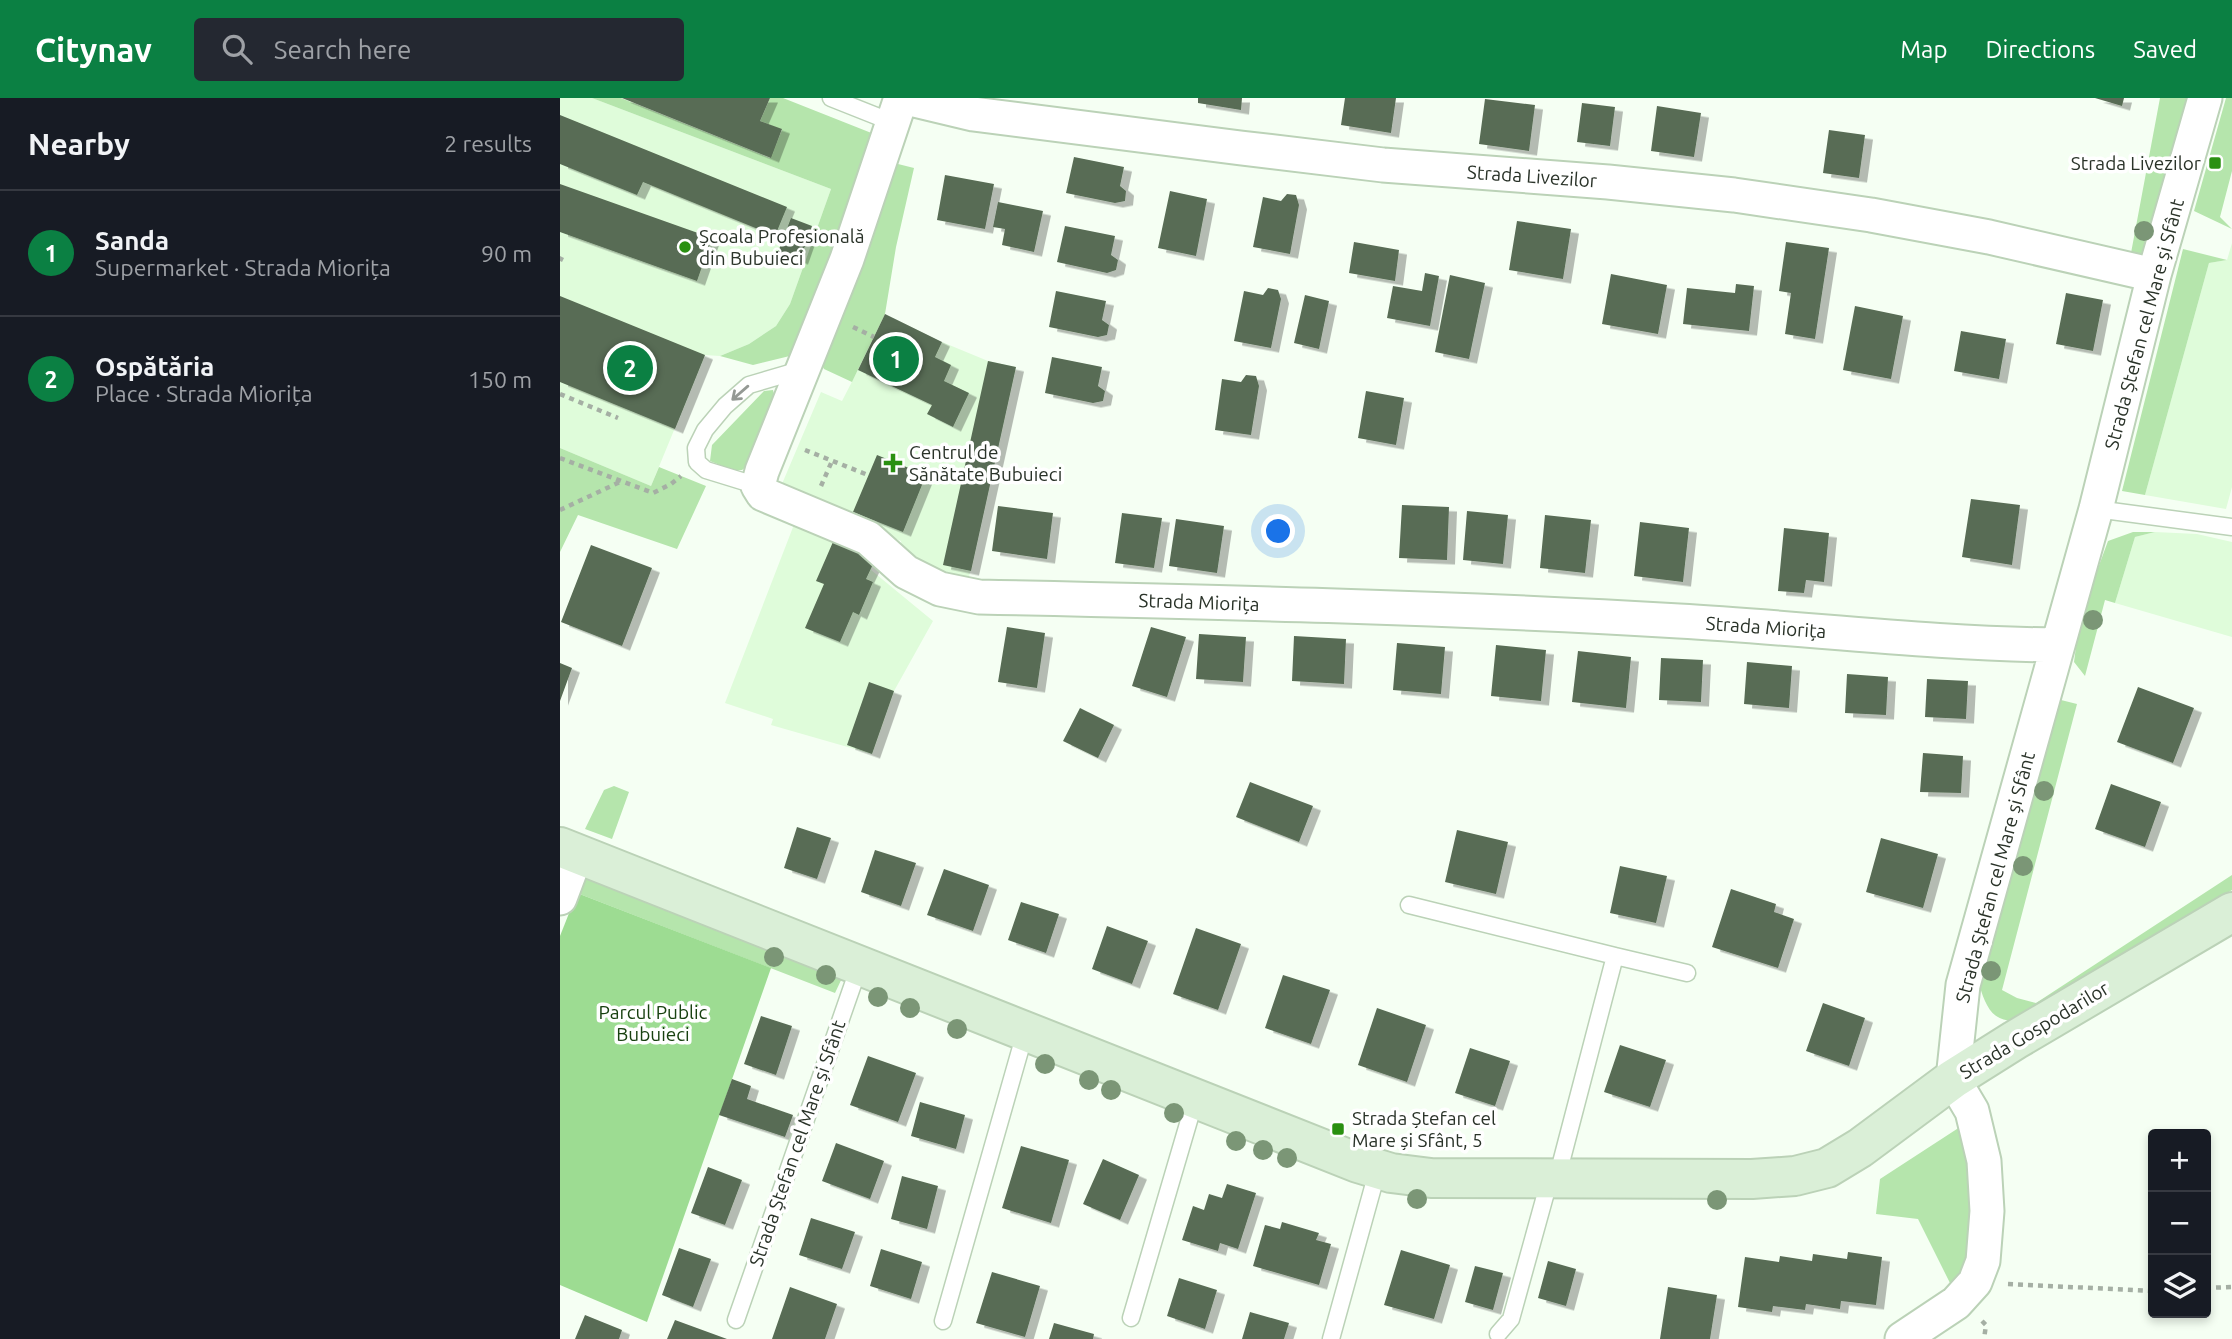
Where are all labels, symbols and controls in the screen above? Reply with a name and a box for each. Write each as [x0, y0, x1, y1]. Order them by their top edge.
search box [194, 18, 684, 81]
icon: search [218, 30, 256, 68]
text: Citynav [35, 31, 152, 68]
text: Search here [274, 35, 411, 64]
text: Map [1900, 36, 1947, 63]
text: Directions [1985, 36, 2095, 63]
text: Saved [2133, 36, 2197, 63]
text: Nearby [28, 127, 130, 161]
text: 2 results [444, 131, 532, 156]
place label: Strada Livezilor [2071, 152, 2201, 174]
marker: Strada Livezilor [2207, 155, 2223, 171]
street label: Strada Livezilor [1466, 160, 1598, 192]
street label: Strada Ștefan cel Mare și Sfânt [2100, 196, 2188, 452]
place label: Școala Profesională din Bubuieci [699, 225, 865, 269]
text: Sanda [95, 226, 169, 255]
marker: Școala Profesională din Bubuieci [677, 239, 693, 255]
text: 1 [45, 241, 57, 266]
text: 90 m [481, 241, 532, 266]
text: Supermarket · Strada Miorița [95, 255, 391, 280]
pin: 1 [873, 333, 919, 385]
pin: 2 [607, 342, 653, 394]
text: Ospătăria [95, 352, 214, 381]
text: 2 [45, 367, 57, 392]
text: 150 m [468, 367, 532, 392]
text: Place · Strada Miorița [95, 381, 312, 406]
one-way arrow [731, 385, 749, 401]
place label: Centrul de Sănătate Bubuieci [909, 441, 1062, 485]
marker: Centrul de Sănătate Bubuieci [883, 453, 903, 473]
your location [1261, 514, 1295, 548]
street label: Strada Miorița [1138, 589, 1260, 615]
street label: Strada Miorița [1705, 612, 1827, 642]
street label: Strada Ștefan cel Mare și Sfânt [1951, 749, 2039, 1005]
street label: Strada Gospodarilor [1956, 977, 2112, 1083]
park label: Parcul Public Bubuieci [599, 1001, 708, 1045]
street label: Strada Ștefan cel Mare și Sfânt [744, 1016, 850, 1269]
place label: Strada Ștefan cel Mare și Sfânt, 5 [1352, 1107, 1496, 1151]
marker: Strada Ștefan cel Mare și Sfânt, 5 [1330, 1121, 1346, 1137]
map controls [2148, 1129, 2211, 1318]
button: + [2148, 1129, 2211, 1192]
button: − [2148, 1192, 2211, 1255]
button: layers [2148, 1255, 2211, 1318]

